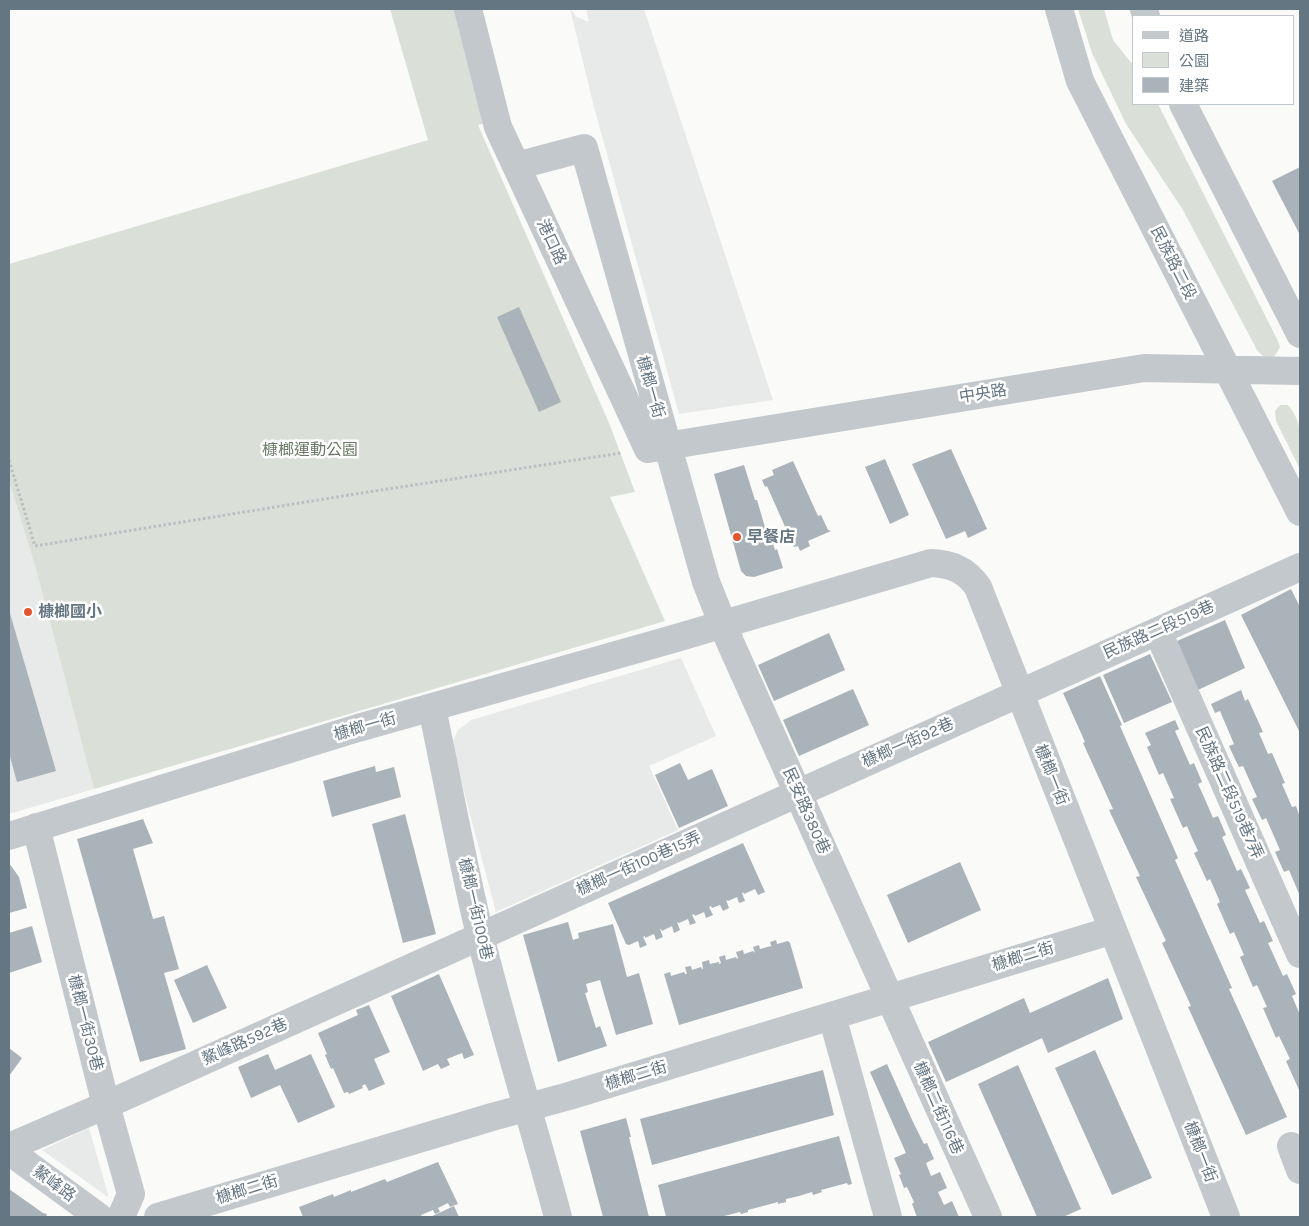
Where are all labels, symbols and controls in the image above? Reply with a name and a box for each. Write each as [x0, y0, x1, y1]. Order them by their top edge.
legend [1132, 15, 1294, 105]
text: 道路 [1179, 27, 1209, 45]
text: 公園 [1179, 52, 1209, 70]
text: 建築 [1179, 77, 1209, 95]
street label: 港口路 [532, 216, 570, 268]
street label: 民族路二段 [1146, 223, 1200, 303]
street label: 槺榔一街 [632, 354, 668, 420]
street label: 中央路 [958, 381, 1008, 407]
park label: 槺榔運動公園 [262, 440, 358, 460]
place label: 早餐店 [747, 527, 795, 547]
marker: 早餐店 [731, 531, 743, 543]
street label: 民族路二段519巷 [1100, 597, 1218, 663]
place label: 槺榔國小 [38, 602, 102, 622]
marker: 槺榔國小 [22, 606, 34, 618]
street label: 槺榔一街 [332, 709, 398, 745]
street label: 槺榔一街92巷 [859, 714, 957, 772]
street label: 民族路二段519巷7弄 [1191, 724, 1267, 862]
street label: 槺榔一街 [1030, 742, 1072, 808]
street label: 民安路380巷 [778, 765, 834, 857]
street label: 槺榔一街100巷15弄 [574, 828, 704, 900]
street label: 槺榔一街100巷 [454, 856, 496, 962]
street label: 槺榔二街 [990, 938, 1056, 976]
street label: 槺榔一街30巷 [64, 973, 106, 1073]
street label: 鰲峰路592巷 [199, 1015, 291, 1069]
street label: 槺榔二街 [603, 1057, 669, 1095]
street label: 槺榔二街116巷 [909, 1059, 967, 1157]
street label: 槺榔一街 [1180, 1119, 1220, 1185]
street label: 鰲峰路 [29, 1162, 79, 1206]
street label: 槺榔二街 [214, 1171, 280, 1209]

